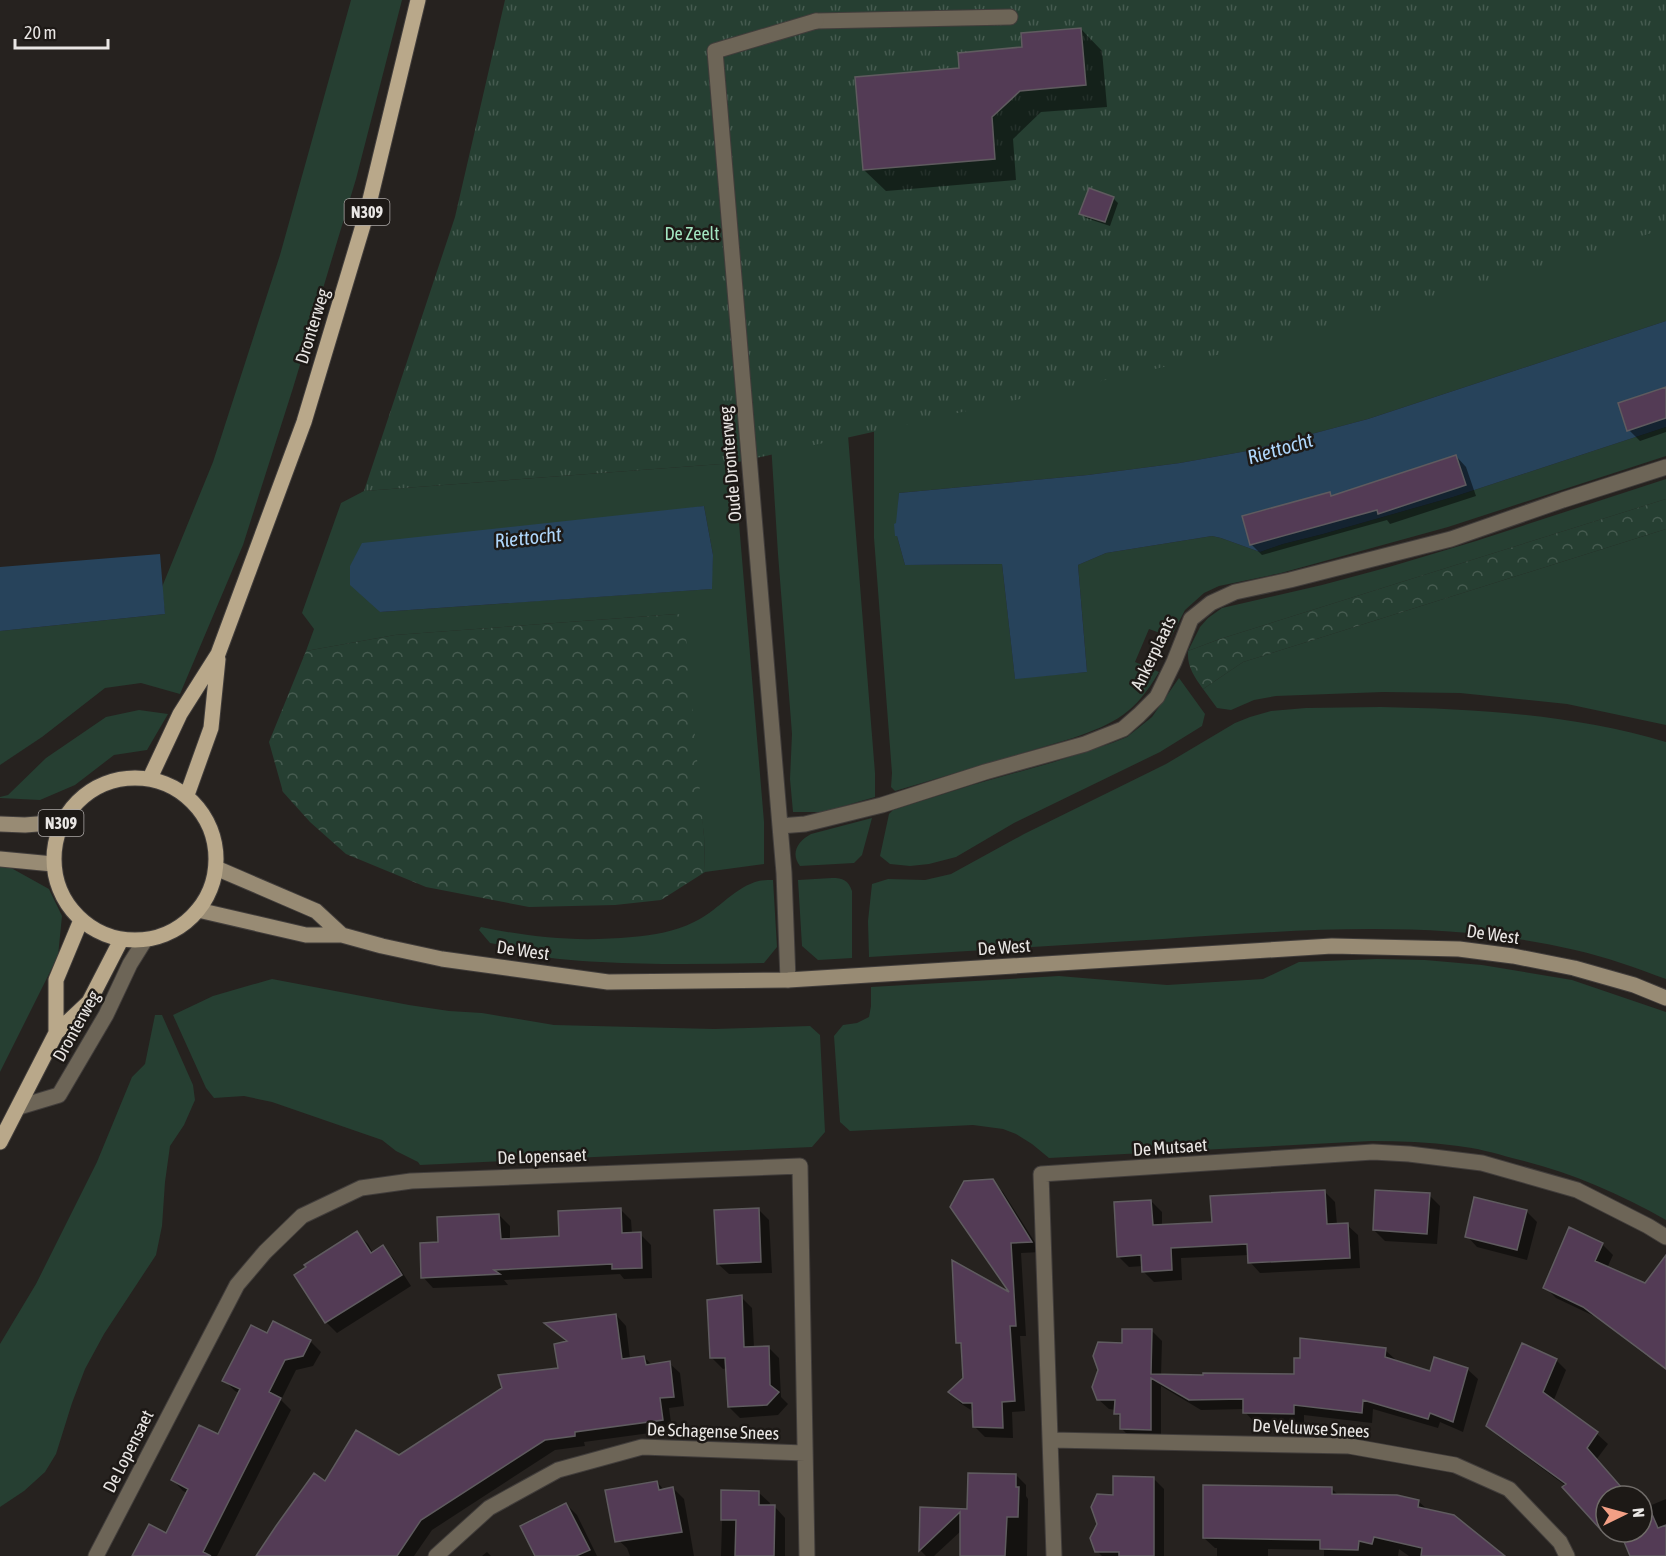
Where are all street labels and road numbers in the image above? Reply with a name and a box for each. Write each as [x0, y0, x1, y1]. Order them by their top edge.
road number: N309 [344, 199, 389, 225]
street label: Dronterweg [291, 286, 333, 366]
street label: Oude Dronterweg [714, 405, 746, 523]
street label: Ankerplaats [1126, 612, 1180, 694]
road number: N309 [38, 810, 84, 836]
street label: De West [1465, 920, 1521, 948]
street label: De West [977, 935, 1031, 959]
street label: De West [495, 936, 551, 964]
street label: Dronterweg [48, 987, 104, 1065]
street label: De Mutsaet [1132, 1134, 1208, 1160]
street label: De Lopensaet [497, 1144, 587, 1168]
street label: De Lopensaet [98, 1406, 158, 1496]
street label: De Veluwse Snees [1252, 1414, 1370, 1442]
street label: De Schagense Snees [647, 1418, 779, 1444]

